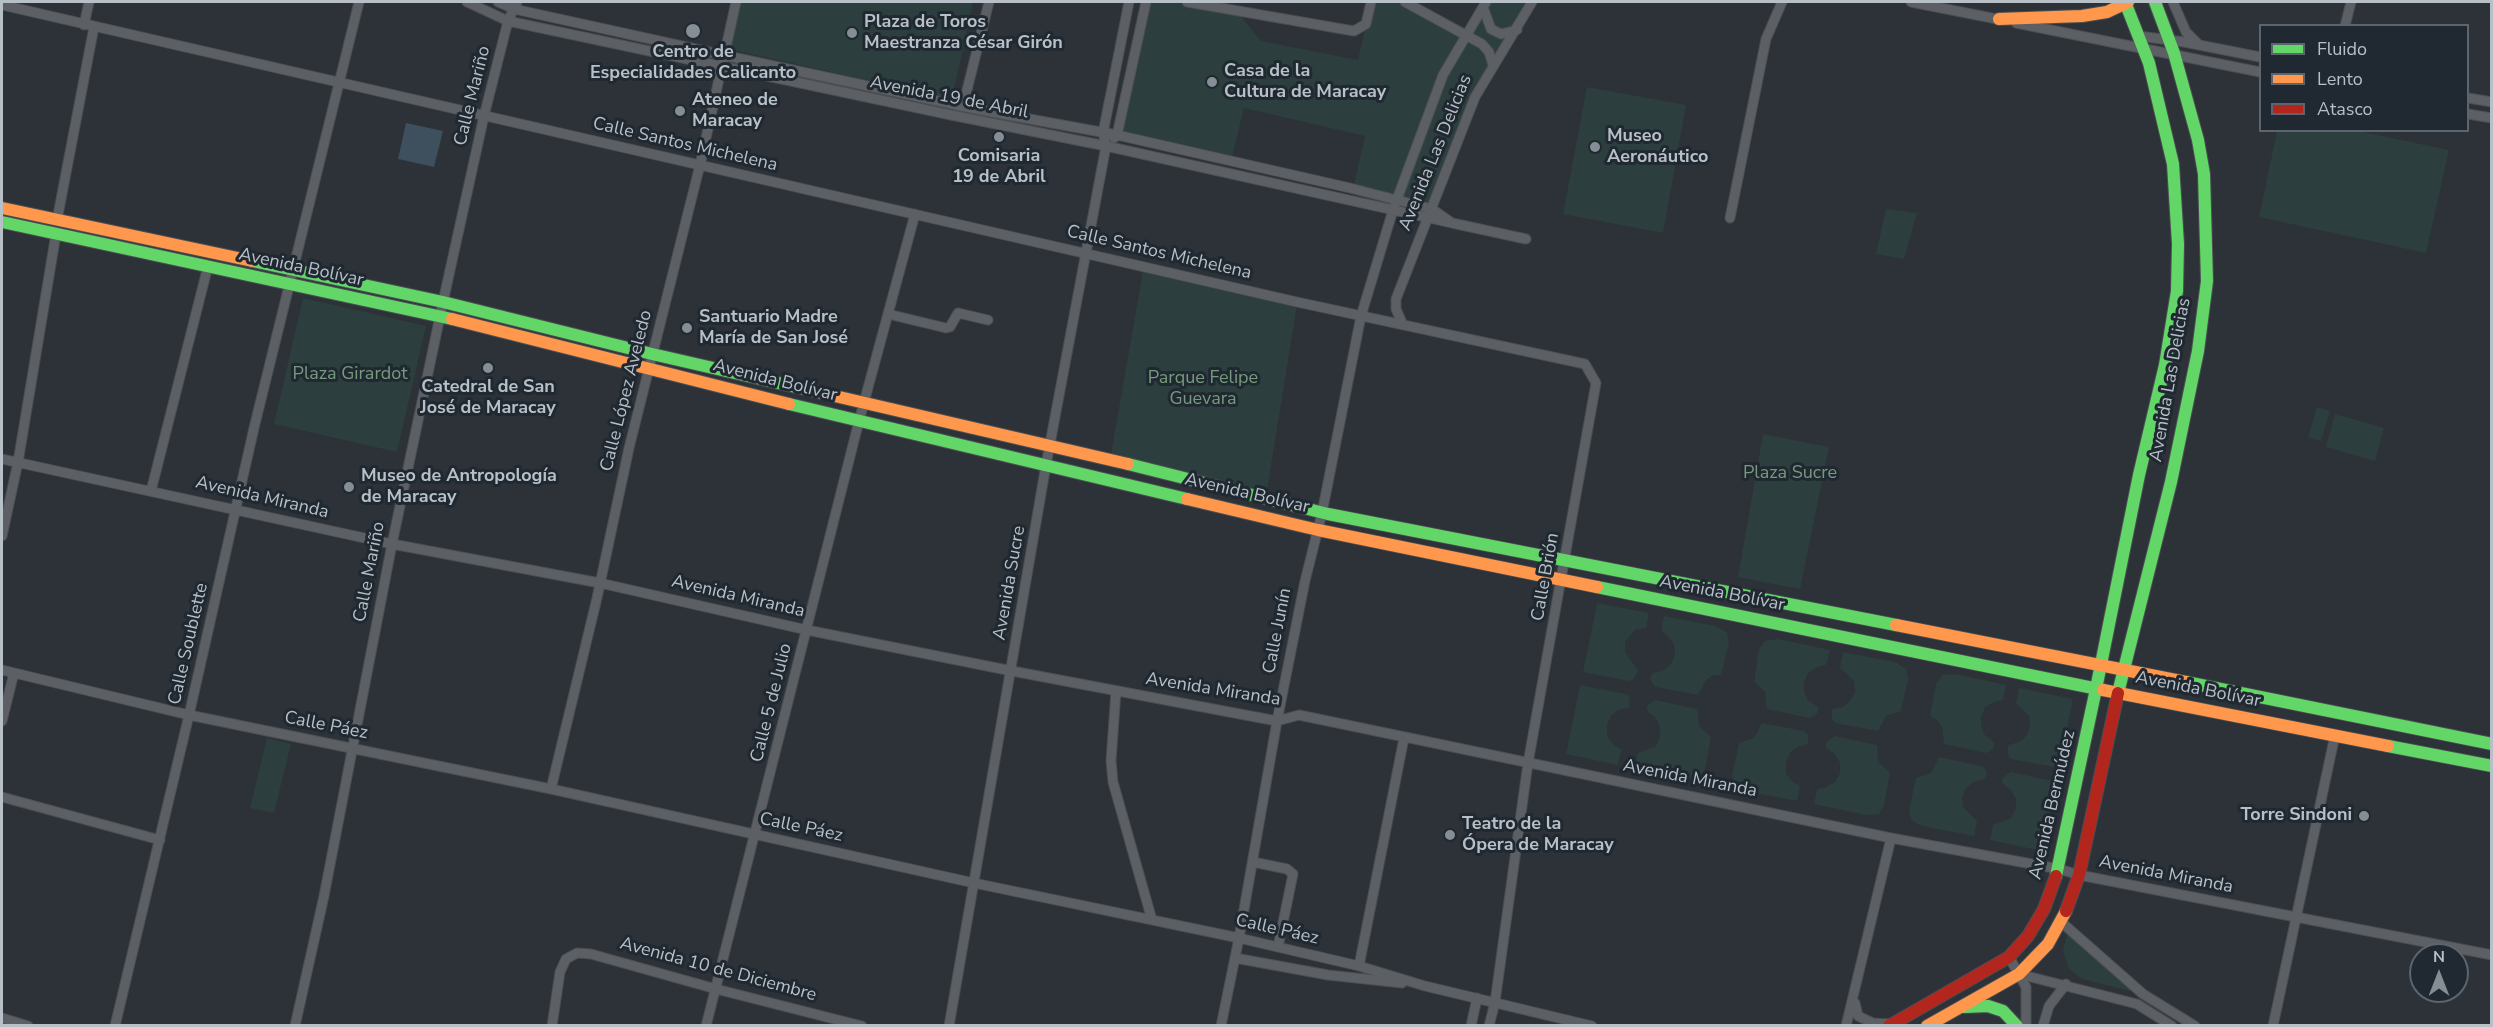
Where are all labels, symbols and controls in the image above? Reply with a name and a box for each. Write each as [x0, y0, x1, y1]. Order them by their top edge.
place label: Plaza de Toros Maestranza César Girón [864, 12, 1063, 54]
marker: Centro de Especialidades Calicanto [684, 22, 702, 40]
legend [2259, 24, 2469, 132]
marker: Plaza de Toros Maestranza César Girón [845, 26, 859, 40]
text: Fluido [2317, 37, 2367, 61]
place label: Centro de Especialidades Calicanto [590, 42, 796, 84]
street label: Calle Mariño [450, 44, 496, 148]
place label: Casa de la Cultura de Maracay [1224, 61, 1386, 104]
text: Lento [2317, 67, 2363, 91]
street label: Avenida 19 de Abril [868, 72, 1030, 124]
street label: Avenida Las Delicias [1395, 72, 1477, 234]
marker: Casa de la Cultura de Maracay [1205, 75, 1219, 89]
place label: Ateneo de Maracay [692, 90, 778, 132]
text: Atasco [2317, 97, 2373, 121]
marker: Ateneo de Maracay [673, 104, 687, 118]
street label: Calle Santos Michelena [591, 113, 779, 177]
place label: Museo Aeronáutico [1607, 126, 1708, 168]
marker: Comisaria 19 de Abril [992, 130, 1006, 144]
marker: Museo Aeronáutico [1588, 140, 1602, 154]
place label: Comisaria 19 de Abril [952, 146, 1046, 188]
street label: Calle Santos Michelena [1065, 221, 1253, 285]
street label: Avenida Bolívar [237, 244, 365, 292]
street label: Avenida Las Delicias [2146, 296, 2196, 464]
place label: Santuario Madre María de San José [699, 307, 848, 350]
street label: Calle López Aveledo [597, 308, 657, 474]
marker: Santuario Madre María de San José [680, 321, 694, 335]
street label: Avenida Bolívar [711, 355, 839, 407]
marker: Catedral de San José de Maracay [481, 361, 495, 375]
park label: Plaza Girardot [293, 364, 407, 386]
park label: Parque Felipe Guevara [1148, 368, 1258, 410]
place label: Catedral de San José de Maracay [420, 377, 556, 420]
park label: Plaza Sucre [1743, 463, 1837, 485]
place label: Museo de Antropología de Maracay [361, 466, 557, 508]
street label: Avenida Bolívar [1183, 469, 1311, 519]
street label: Avenida Miranda [193, 472, 331, 524]
marker: Museo de Antropología de Maracay [342, 480, 356, 494]
street label: Calle Mariño [350, 520, 390, 624]
street label: Avenida Sucre [989, 524, 1031, 642]
street label: Calle Brión [1528, 531, 1564, 623]
street label: Avenida Miranda [669, 571, 807, 623]
street label: Avenida Bolívar [1658, 571, 1786, 617]
street label: Calle Soublette [164, 581, 214, 707]
street label: Calle Junín [1259, 586, 1297, 676]
street label: Calle 5 de Julio [747, 641, 797, 765]
street label: Avenida Bolívar [2134, 667, 2262, 713]
street label: Avenida Miranda [1144, 669, 1282, 711]
street label: Calle Páez [282, 707, 370, 745]
street label: Avenida Bermúdez [2025, 728, 2081, 882]
street label: Avenida Miranda [1621, 755, 1759, 803]
place label: Torre Sindoni [2241, 805, 2352, 827]
street label: Calle Páez [757, 809, 845, 847]
marker: Torre Sindoni [2357, 809, 2371, 823]
place label: Teatro de la Ópera de Maracay [1462, 814, 1614, 856]
marker: Teatro de la Ópera de Maracay [1443, 828, 1457, 842]
street label: Avenida Miranda [2097, 851, 2235, 899]
street label: Calle Páez [1233, 910, 1321, 950]
street label: Avenida 10 de Diciembre [617, 933, 819, 1007]
north arrow [2409, 943, 2469, 1003]
text: N [2433, 946, 2445, 968]

